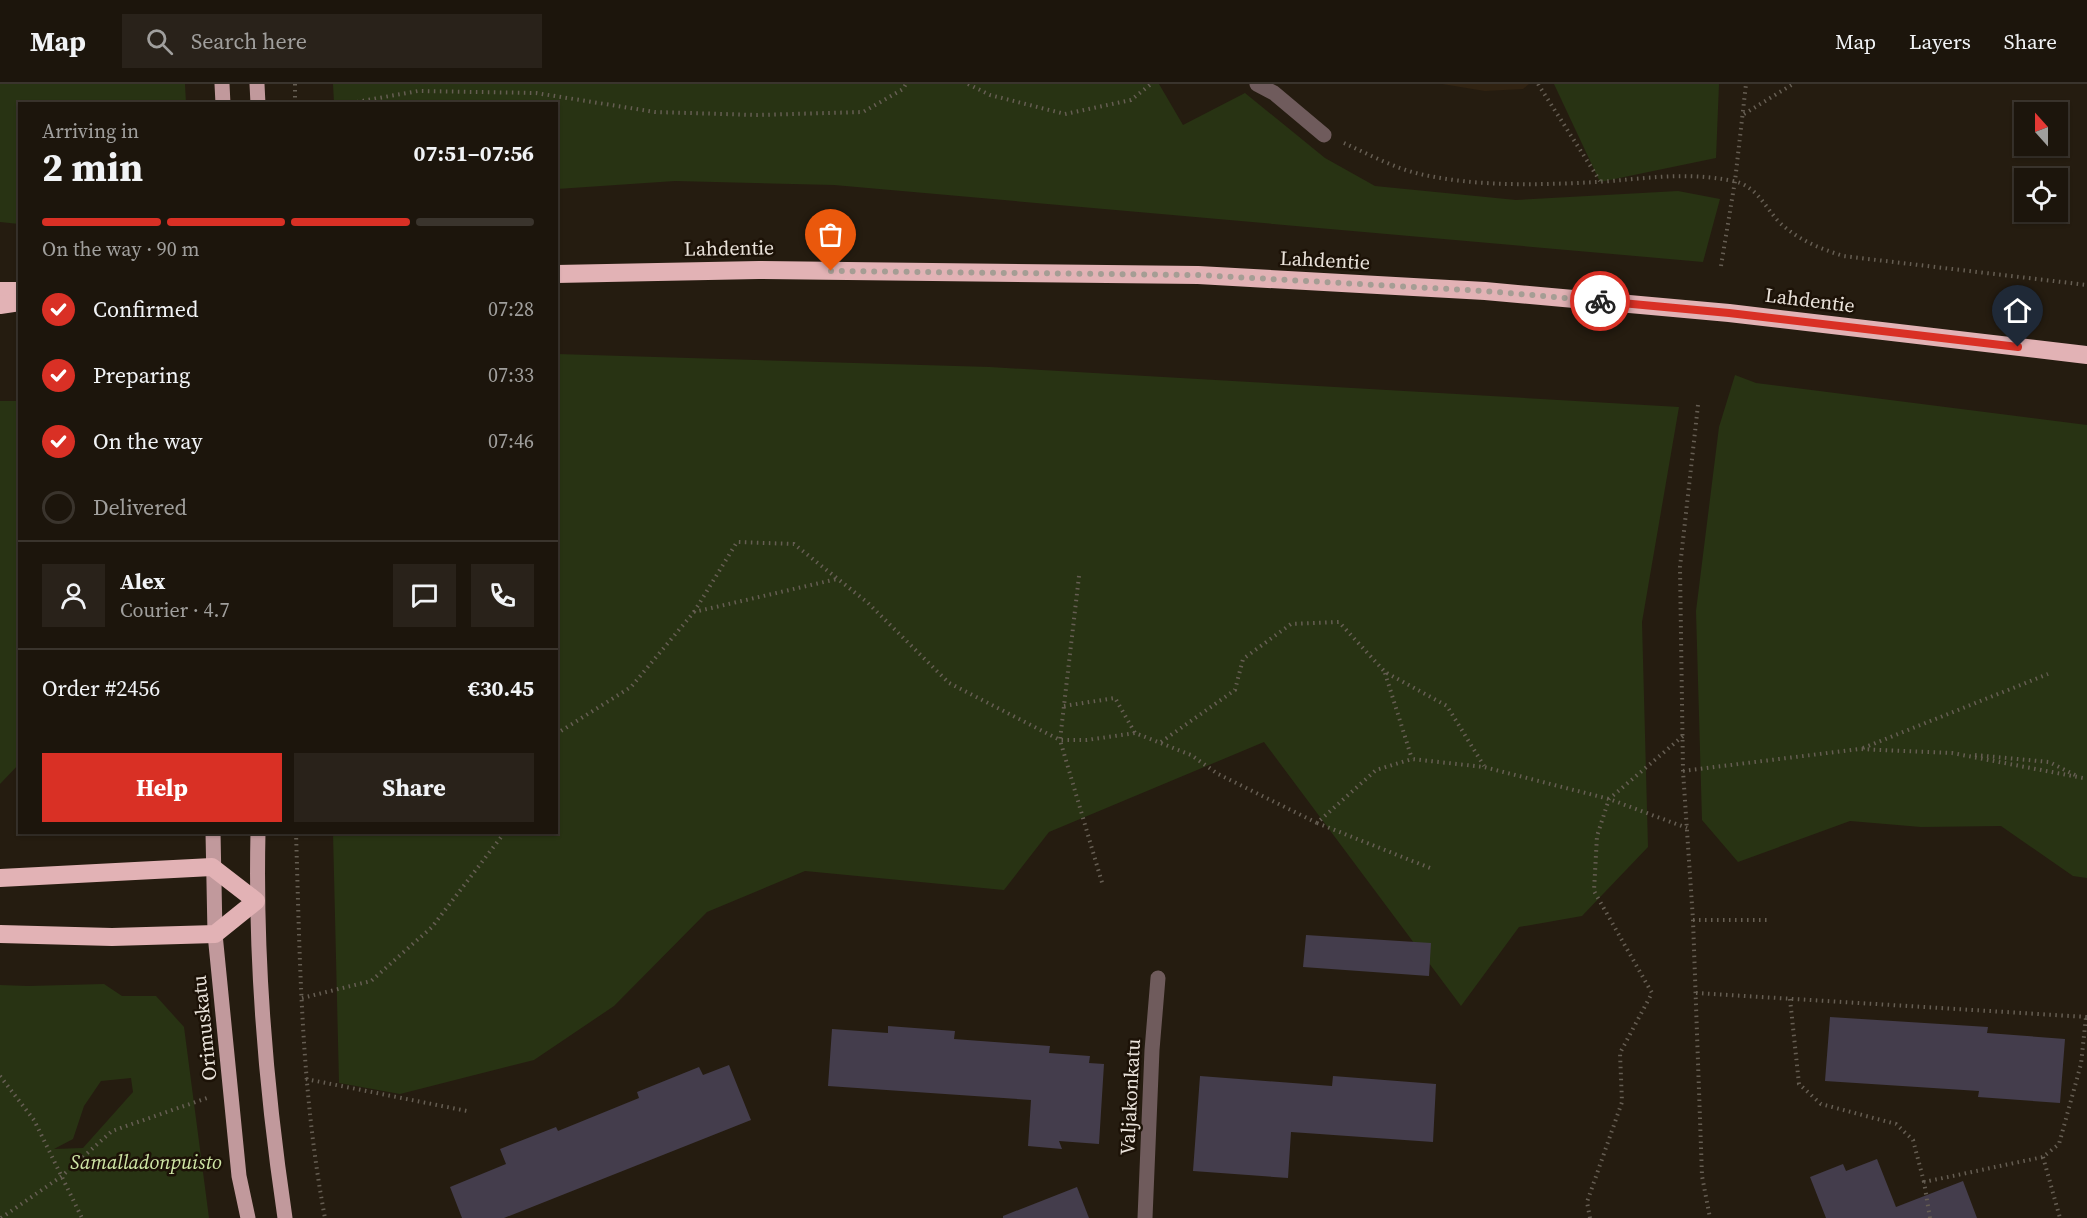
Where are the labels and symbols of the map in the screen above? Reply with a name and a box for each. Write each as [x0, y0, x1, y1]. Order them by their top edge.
north arrow [2014, 102, 2068, 156]
pin [805, 209, 856, 271]
street label: Lahdentie [684, 233, 774, 263]
street label: Lahdentie [1279, 244, 1371, 276]
courier [1570, 271, 1630, 331]
street label: Lahdentie [1763, 281, 1857, 319]
pin [1992, 285, 2043, 347]
street label: Orimuskatu [185, 974, 223, 1082]
street label: Valjakonkatu [1113, 1038, 1147, 1156]
park label: Samalladonpuisto [70, 1148, 222, 1176]

